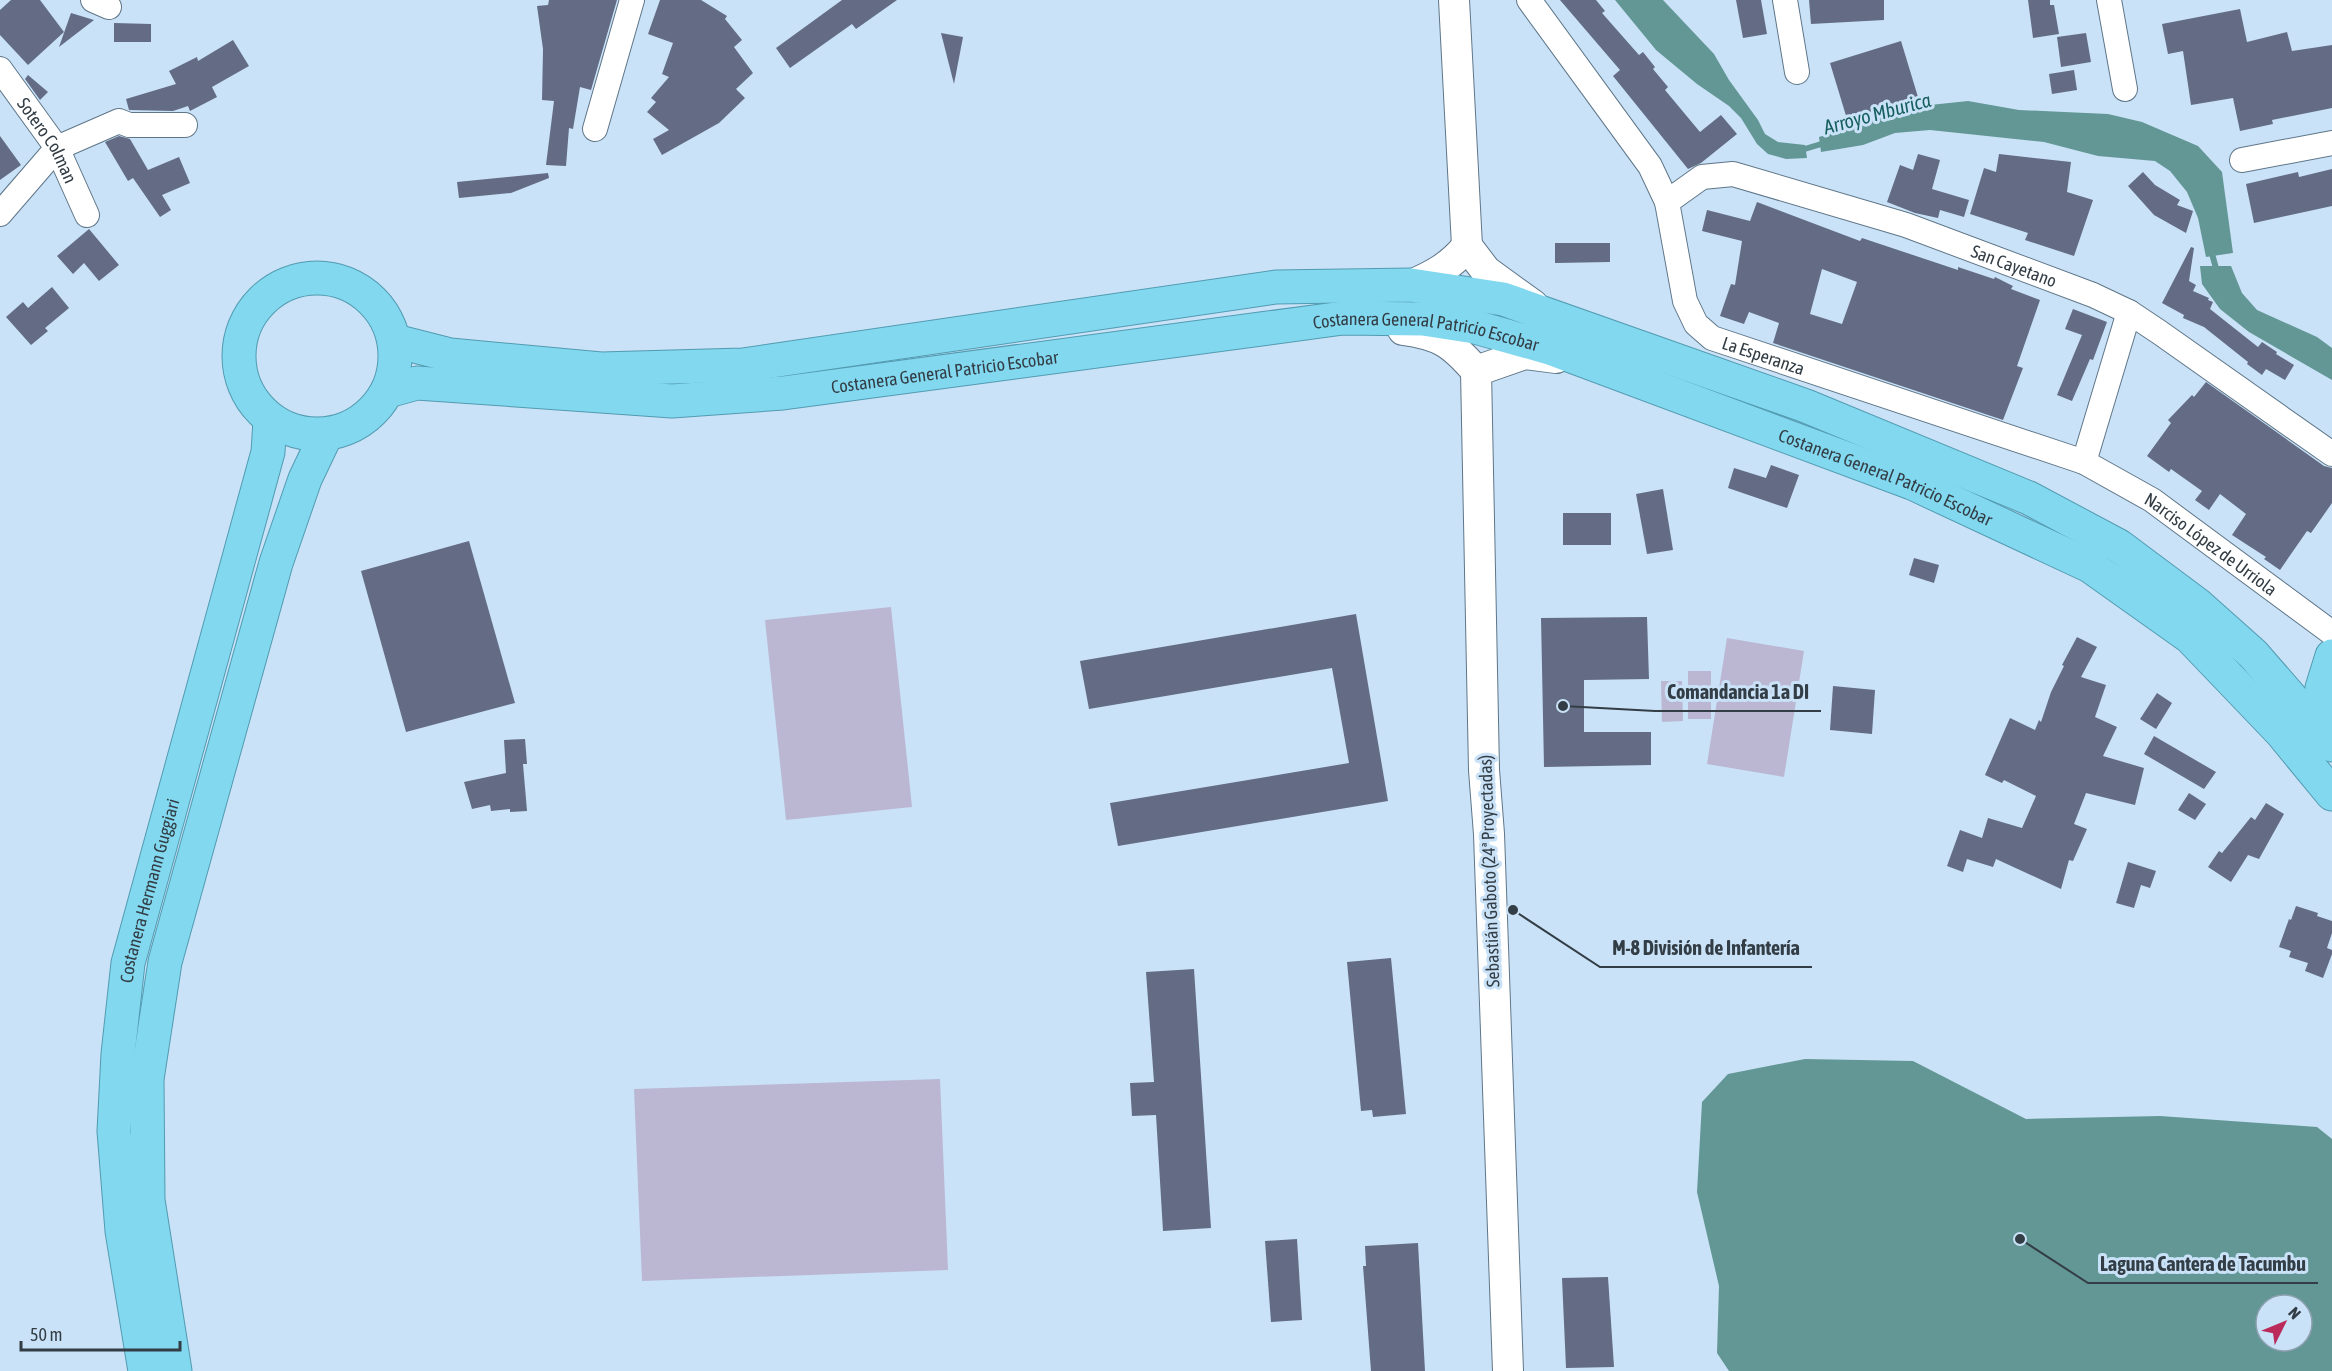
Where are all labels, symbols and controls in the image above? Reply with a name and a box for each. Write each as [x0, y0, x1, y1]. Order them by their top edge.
water label: Arroyo Mburica [1820, 88, 1933, 139]
street label: Sotero Colman [13, 93, 82, 186]
street label: San Cayetano [1968, 240, 2060, 291]
street label: Costanera General Patricio Escobar [1311, 307, 1542, 355]
street label: La Esperanza [1720, 332, 1807, 379]
street label: Costanera General Patricio Escobar [830, 346, 1060, 397]
street label: Costanera General Patricio Escobar [1776, 424, 1997, 530]
street label: Narciso López de Urriola [2141, 488, 2281, 600]
callout: Comandancia 1a DI [1655, 673, 1821, 711]
text: Comandancia 1a DI [1667, 680, 1809, 703]
street label: Sebastián Gaboto (24ª Proyectadas) [1474, 754, 1504, 988]
street label: Costanera Hermann Guggiari [115, 796, 183, 984]
callout: M-8 División de Infantería [1600, 929, 1812, 967]
text: M-8 División de Infantería [1612, 936, 1800, 959]
callout: Laguna Cantera de Tacumbu [2088, 1245, 2318, 1283]
text: Laguna Cantera de Tacumbu [2100, 1252, 2306, 1275]
north arrow [2254, 1293, 2314, 1353]
text: N [2285, 1303, 2305, 1322]
scale bar [21, 1314, 180, 1352]
text: 50 m [30, 1324, 62, 1345]

